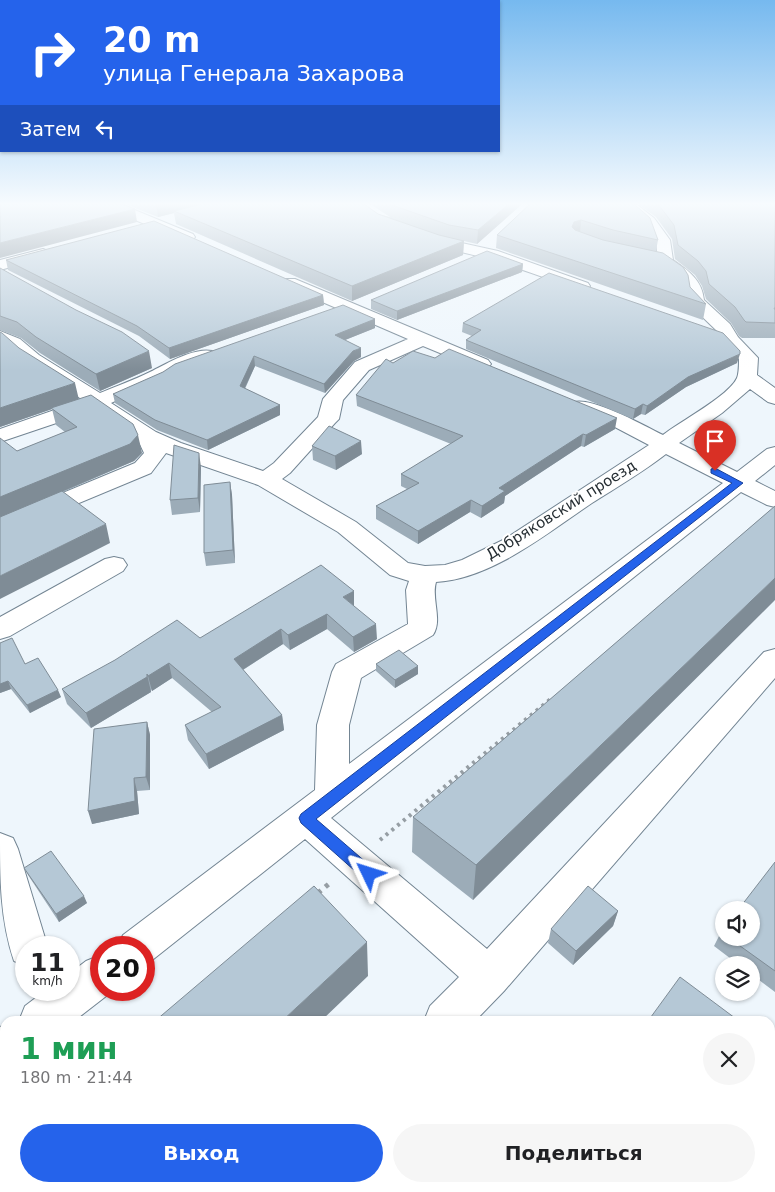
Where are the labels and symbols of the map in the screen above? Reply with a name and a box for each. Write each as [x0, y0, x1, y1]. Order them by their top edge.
pin [694, 420, 736, 471]
street label: Добряковский проезд [483, 456, 639, 564]
position arrow [342, 847, 394, 899]
speed limit sign: 20 [90, 936, 155, 1001]

